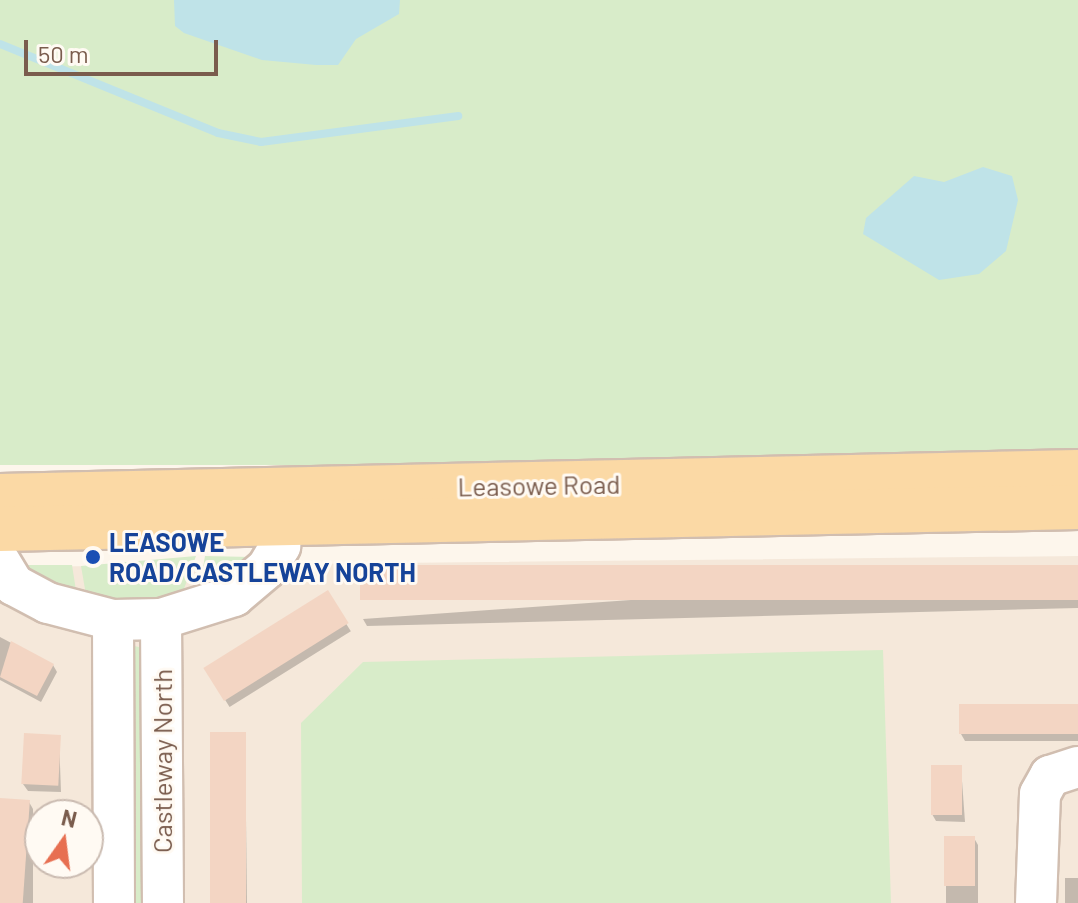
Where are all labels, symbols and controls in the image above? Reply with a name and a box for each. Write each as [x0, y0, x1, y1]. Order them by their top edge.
scale bar [28, 24, 222, 74]
text: 50 m [38, 39, 89, 68]
street label: Leasowe Road [457, 468, 621, 502]
place label: LEASOWE ROAD/CASTLEWAY NORTH [109, 526, 416, 588]
marker: LEASOWE ROAD/CASTLEWAY NORTH [84, 548, 102, 566]
street label: Castleway North [146, 669, 178, 853]
north arrow [24, 799, 104, 879]
text: N [59, 803, 80, 832]

